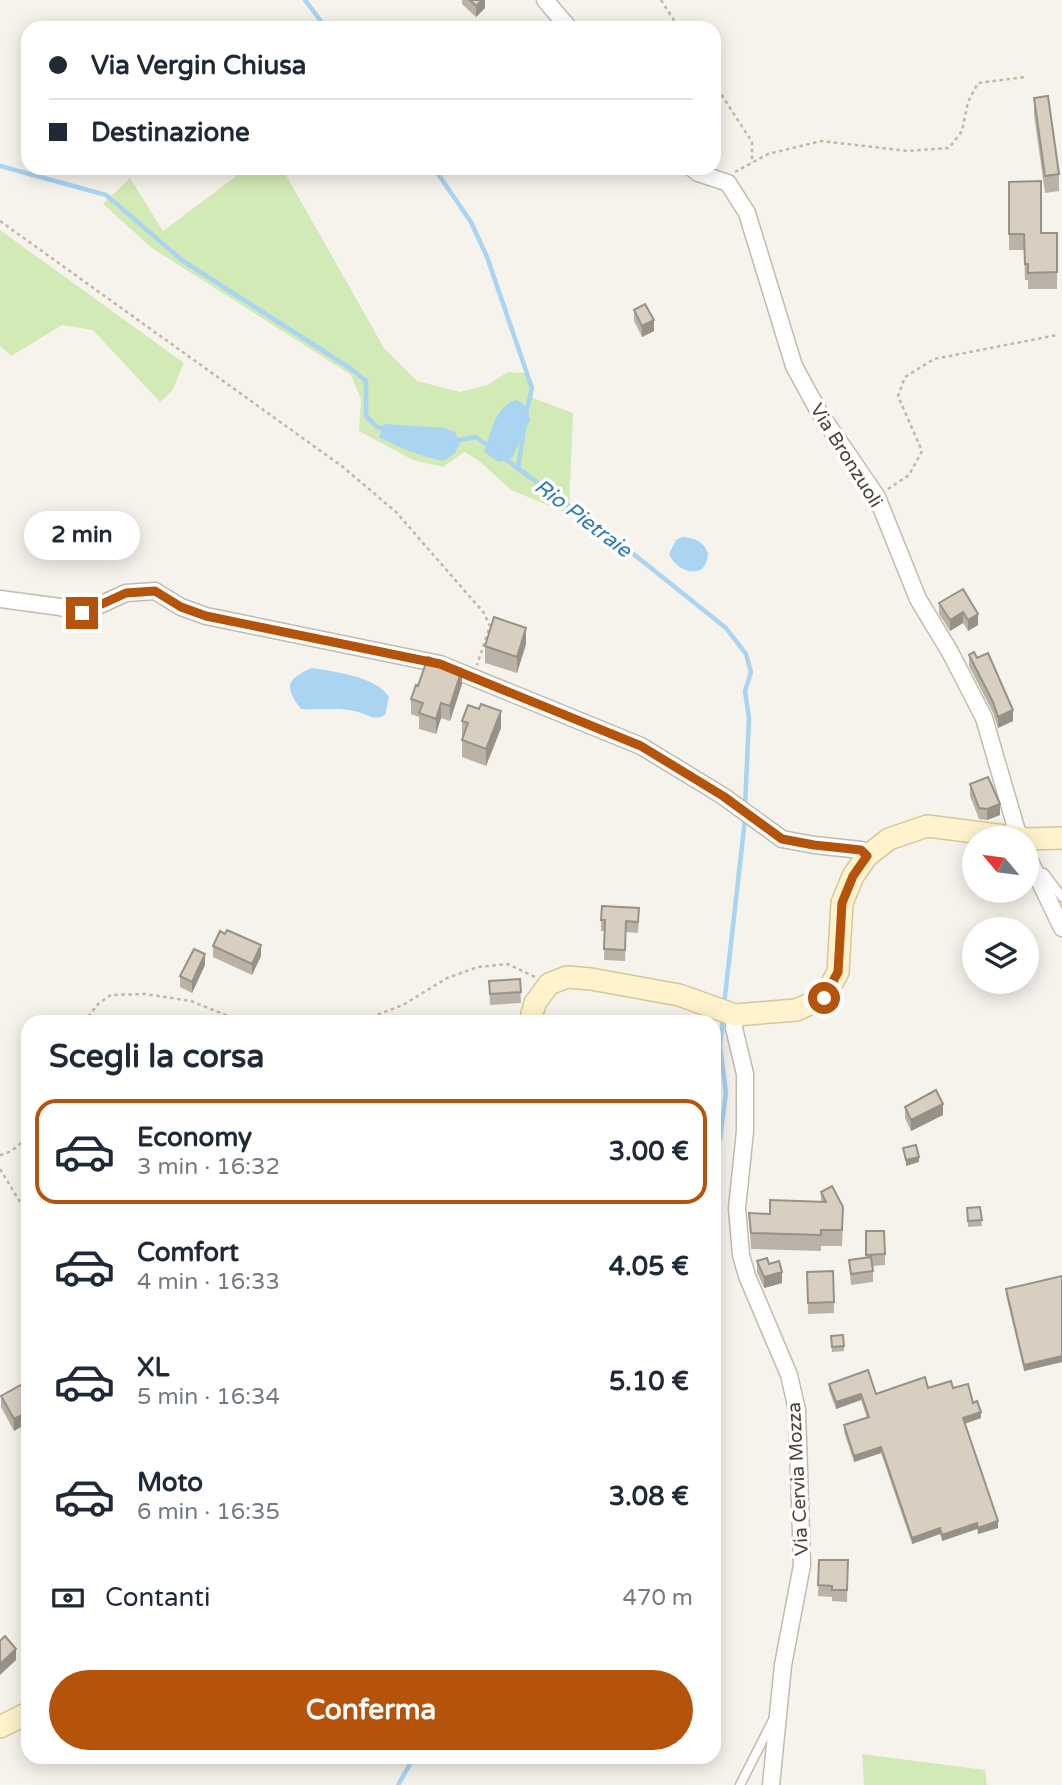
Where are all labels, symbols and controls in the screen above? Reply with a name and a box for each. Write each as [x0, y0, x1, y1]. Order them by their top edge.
text: Via Vergin Chiusa [91, 50, 306, 81]
text: Destinazione [91, 117, 250, 148]
street label: Via Bronzuoli [805, 399, 887, 512]
water label: Rio Pietraie [529, 474, 637, 563]
callout: 2 min [24, 512, 140, 560]
text: 2 min [51, 521, 113, 549]
route end [66, 597, 98, 629]
north arrow [962, 826, 1040, 903]
map controls [962, 826, 1039, 994]
button: layers [962, 917, 1039, 994]
route start [808, 982, 840, 1014]
text: Scegli la corsa [49, 1038, 264, 1076]
icon: car [53, 1120, 116, 1183]
text: Economy [137, 1122, 252, 1153]
text: 3.00 € [609, 1136, 689, 1167]
text: 3 min · 16:32 [137, 1153, 280, 1181]
icon: car [53, 1235, 116, 1298]
text: Comfort [137, 1237, 239, 1268]
text: 4.05 € [609, 1251, 689, 1282]
text: 4 min · 16:33 [137, 1268, 280, 1296]
icon: car [53, 1350, 116, 1413]
text: XL [137, 1352, 169, 1383]
text: 5.10 € [609, 1366, 689, 1397]
text: 5 min · 16:34 [137, 1383, 280, 1411]
street label: Via Cervia Mozza [783, 1402, 813, 1556]
icon: car [53, 1465, 116, 1528]
text: Moto [137, 1467, 203, 1498]
text: 3.08 € [609, 1481, 689, 1512]
text: 6 min · 16:35 [137, 1498, 280, 1526]
icon: cash [49, 1579, 87, 1617]
text: Contanti [105, 1582, 210, 1613]
text: 470 m [623, 1584, 693, 1612]
button: Conferma [49, 1670, 693, 1750]

